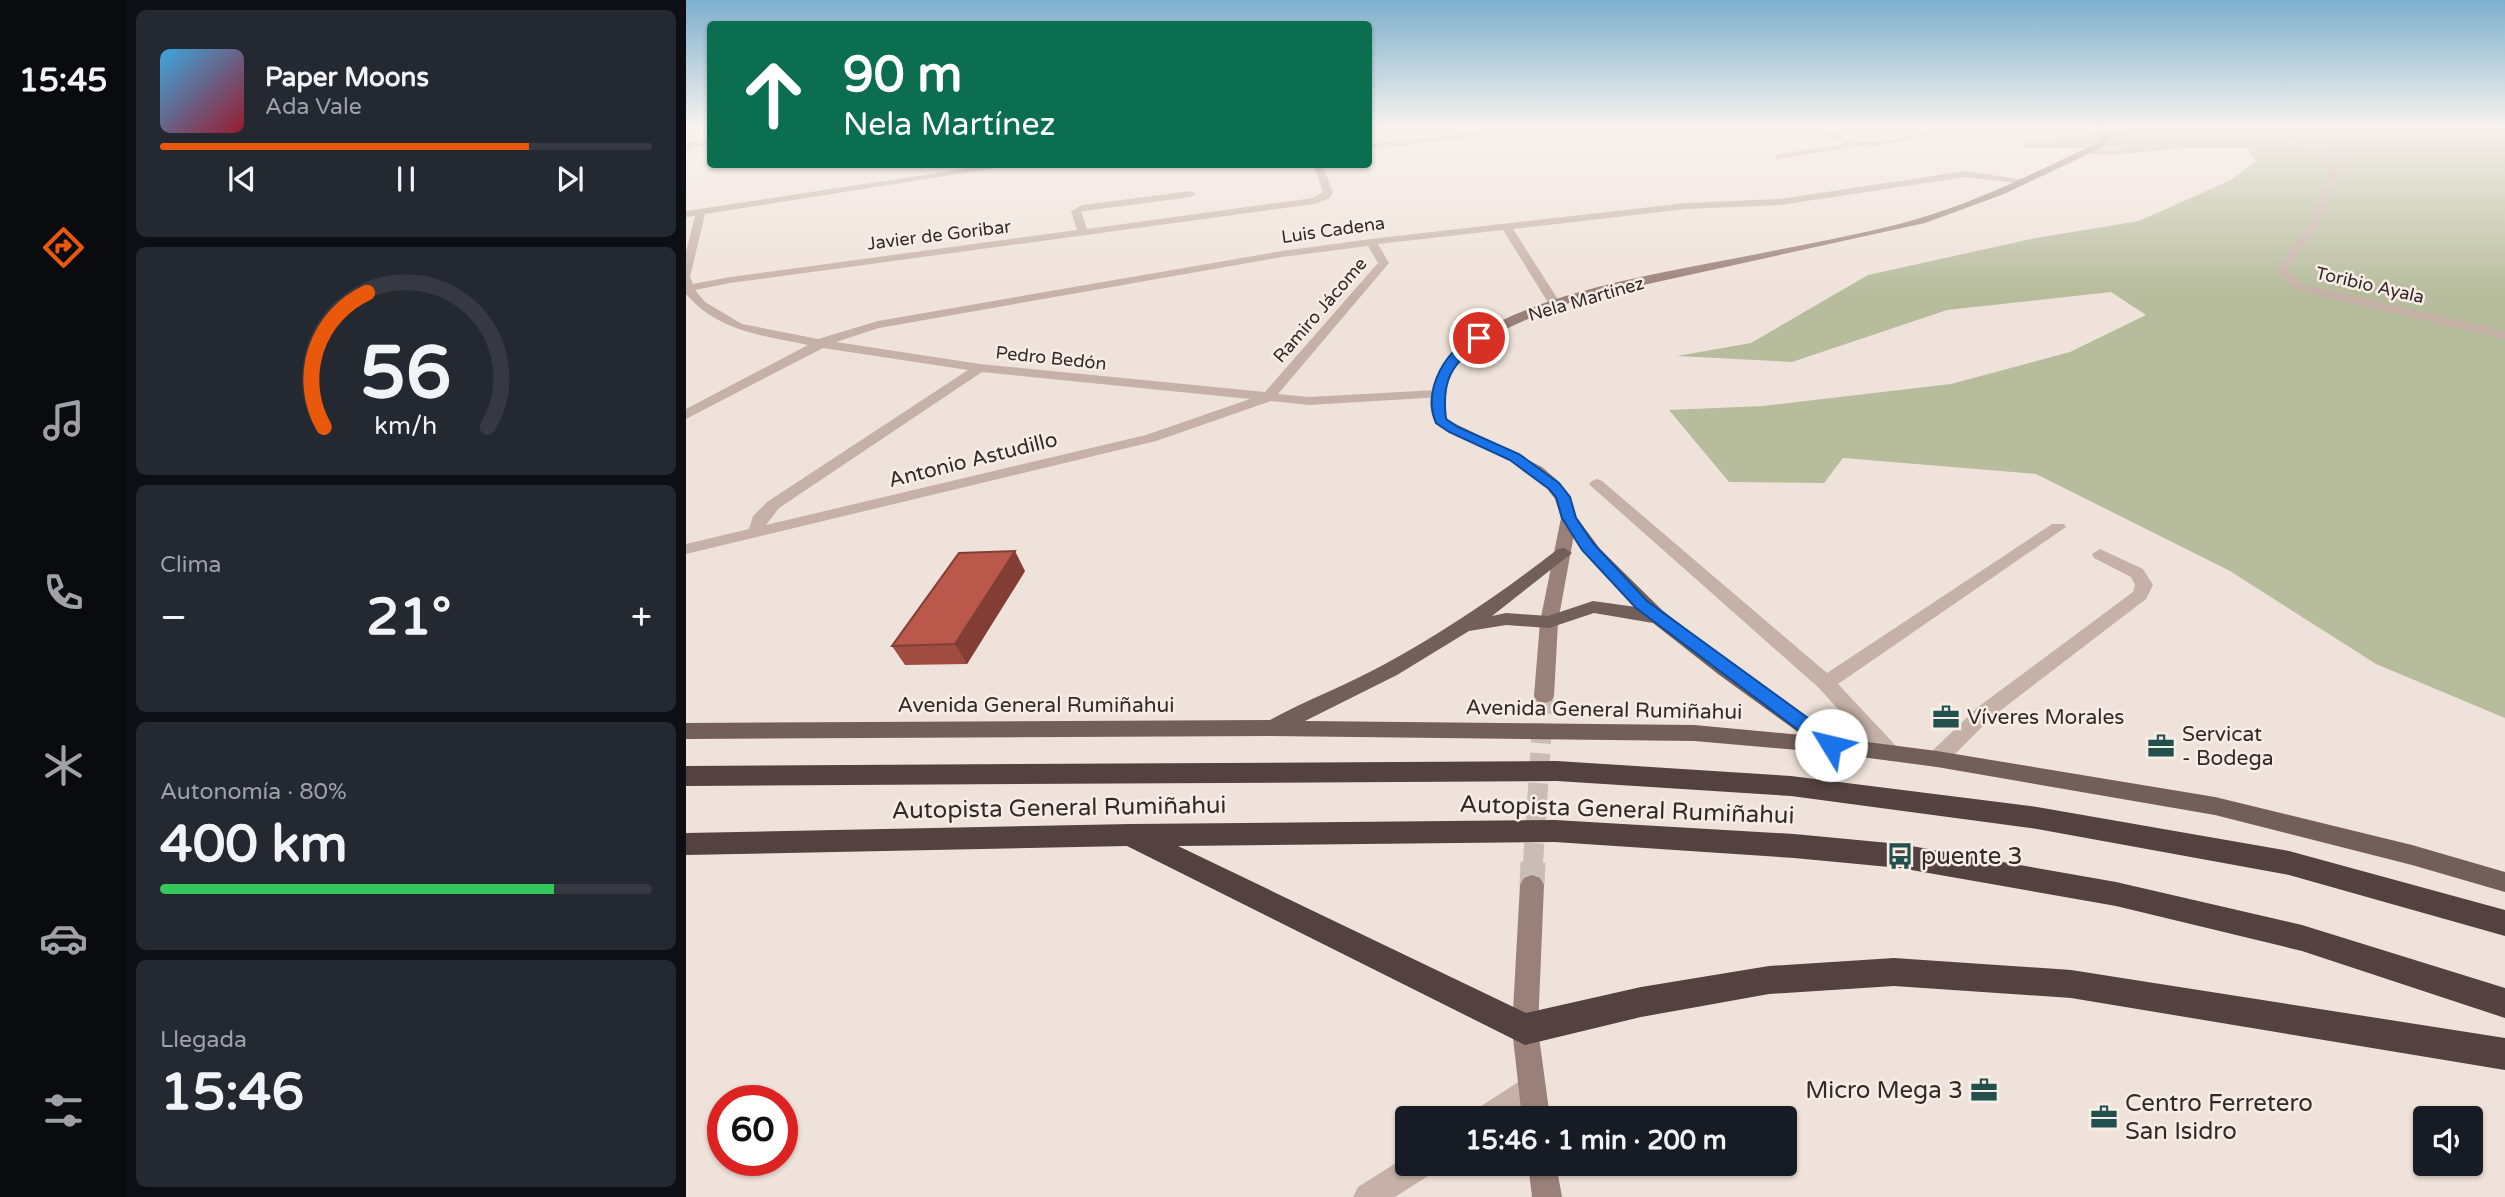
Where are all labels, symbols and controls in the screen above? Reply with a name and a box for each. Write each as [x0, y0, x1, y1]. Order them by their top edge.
text: 90 m [843, 46, 962, 105]
icon: ahead [728, 49, 819, 140]
text: 15:45 [19, 62, 107, 100]
text: Paper Moons [265, 62, 429, 93]
text: Ada Vale [265, 93, 362, 121]
text: Nela Martínez [843, 106, 1056, 144]
icon: previous [223, 160, 261, 198]
icon: pause [387, 160, 425, 198]
icon: next [551, 160, 589, 198]
street label: Luis Cadena [1280, 212, 1386, 248]
street label: Javier de Goribar [866, 215, 1012, 255]
icon: directions [39, 223, 88, 272]
street label: Ramiro Jácome [1268, 253, 1372, 367]
street label: Toribio Ayala [2314, 262, 2426, 308]
street label: Nela Martínez [1526, 272, 1647, 326]
pin [1449, 308, 1509, 368]
icon: arrive [1460, 319, 1498, 357]
text: 56 [360, 331, 452, 419]
street label: Pedro Bedón [994, 341, 1108, 375]
icon: music [39, 396, 88, 445]
text: km/h [375, 411, 437, 441]
street label: Antonio Astudillo [886, 427, 1060, 493]
text: Clima [160, 551, 221, 579]
icon: phone [39, 568, 88, 617]
text: 21° [366, 586, 451, 649]
text: − [160, 595, 187, 641]
text: + [631, 595, 652, 641]
street label: Avenida General Rumiñahui [898, 693, 1174, 718]
street label: Avenida General Rumiñahui [1465, 695, 1743, 725]
office icon: Víveres Morales [1931, 702, 1961, 732]
place label: Víveres Morales [1967, 705, 2124, 730]
position arrow [1794, 708, 1868, 782]
place label: Servicat - Bodega [2182, 722, 2273, 771]
office icon: Servicat - Bodega [2146, 731, 2176, 761]
icon: climate [39, 741, 88, 790]
text: Autonomía · 80% [160, 778, 347, 806]
street label: Autopista General Rumiñahui [1459, 790, 1795, 830]
street label: Autopista General Rumiñahui [891, 791, 1227, 825]
text: 400 km [160, 813, 348, 876]
bus stop icon: puente 3 [1885, 841, 1915, 871]
place label: puente 3 [1921, 842, 2023, 871]
icon: car [39, 914, 88, 963]
text: Llegada [160, 1026, 247, 1054]
text: 15:46 [160, 1061, 304, 1124]
office icon: Micro Mega 3 [1969, 1075, 1999, 1105]
place label: Micro Mega 3 [1805, 1076, 1963, 1105]
speed limit sign: 60 [707, 1085, 798, 1176]
icon: filters [39, 1086, 88, 1135]
place label: Centro Ferretero San Isidro [2125, 1089, 2313, 1146]
office icon: Centro Ferretero San Isidro [2089, 1102, 2119, 1132]
map controls [2413, 1106, 2483, 1176]
button: sound [2413, 1106, 2483, 1176]
text: 15:46 · 1 min · 200 m [1465, 1125, 1727, 1156]

